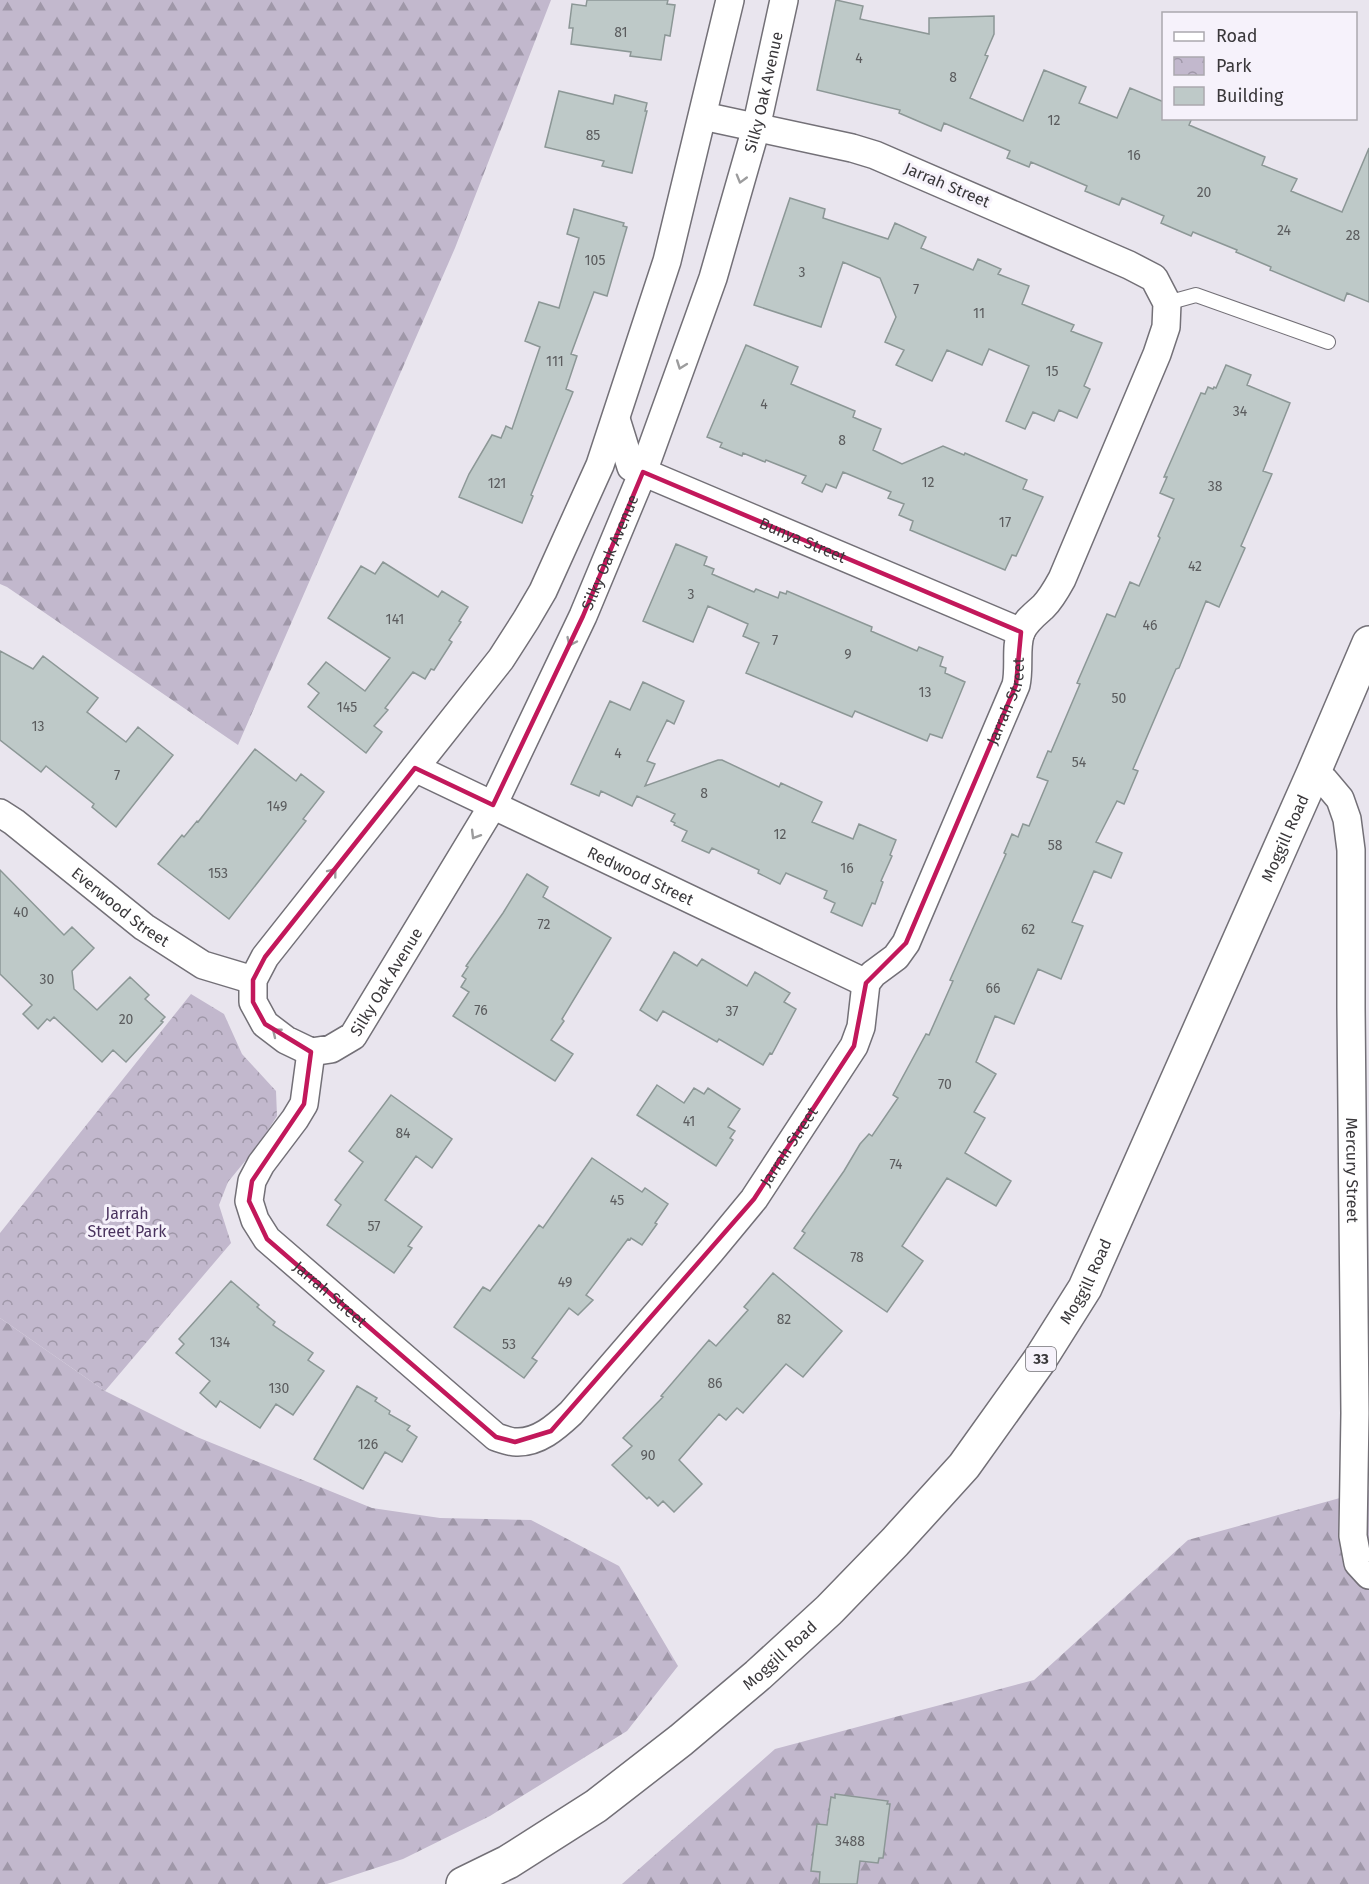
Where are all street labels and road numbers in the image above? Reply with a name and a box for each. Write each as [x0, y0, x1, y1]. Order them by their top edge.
street label: Silky Oak Avenue [740, 30, 786, 155]
street label: Jarrah Street [901, 158, 993, 212]
street label: Silky Oak Avenue [577, 492, 642, 613]
street label: Bunya Street [757, 513, 849, 567]
street label: Jarrah Street [982, 657, 1027, 747]
street label: Moggill Road [1257, 791, 1312, 885]
street label: Redwood Street [585, 842, 697, 909]
street label: Everwood Street [68, 863, 173, 951]
street label: Silky Oak Avenue [346, 924, 426, 1039]
street label: Jarrah Street [755, 1103, 821, 1190]
street label: Mercury Street [1343, 1117, 1363, 1223]
street label: Moggill Road [1055, 1236, 1115, 1327]
street label: Jarrah Street [290, 1257, 371, 1331]
road number: 33 [1026, 1347, 1056, 1371]
street label: Moggill Road [738, 1617, 820, 1694]

